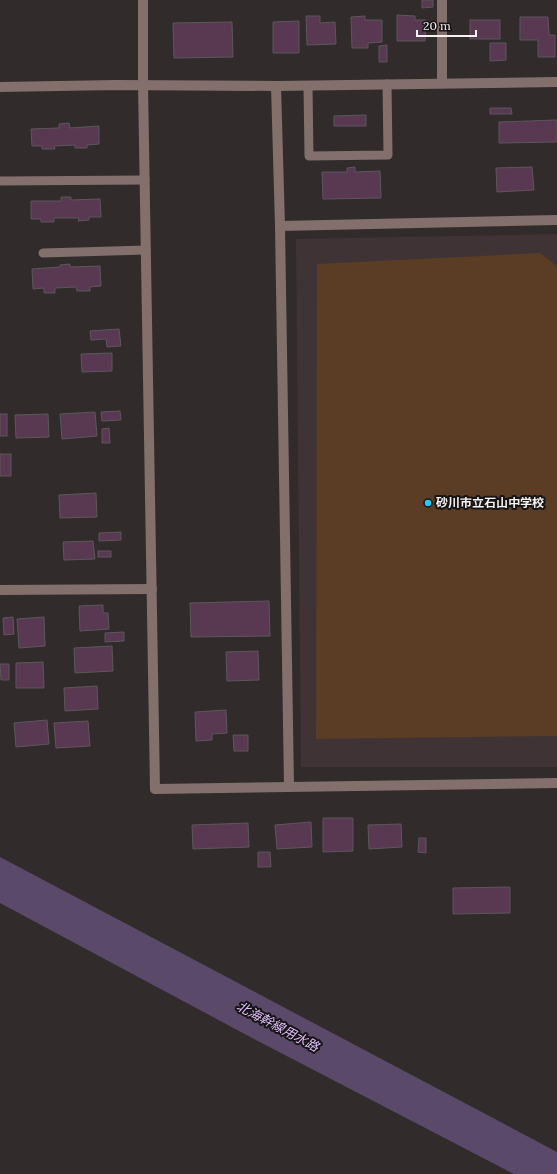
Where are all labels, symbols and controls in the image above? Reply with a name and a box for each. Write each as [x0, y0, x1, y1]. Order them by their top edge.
scale bar [417, 12, 476, 38]
text: 20 m [423, 18, 451, 33]
place label: 砂川市立石山中学校 [435, 495, 544, 510]
marker: 砂川市立石山中学校 [423, 498, 433, 508]
water label: 北海幹線用水路 [234, 998, 323, 1056]

